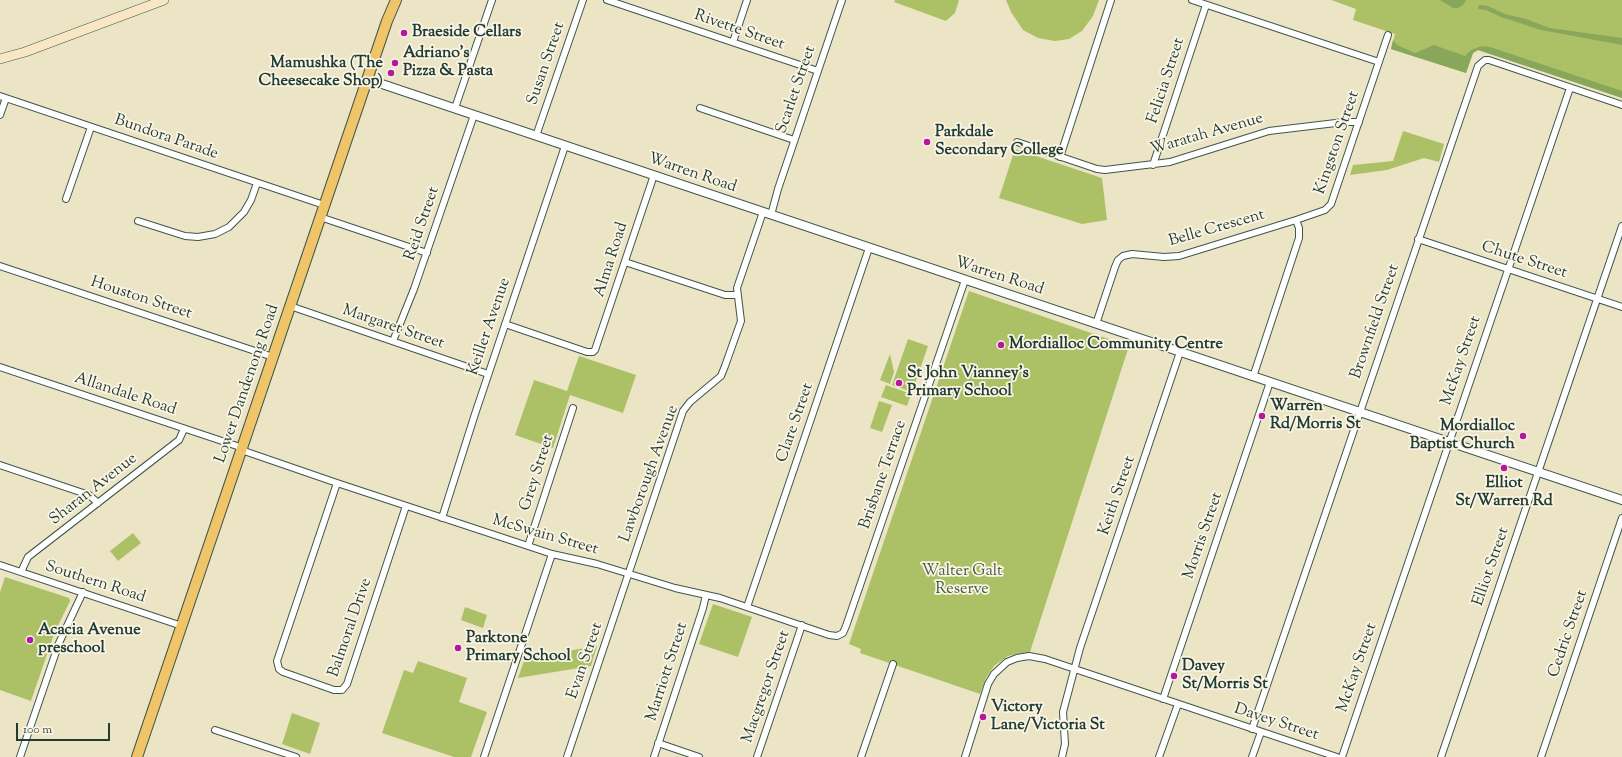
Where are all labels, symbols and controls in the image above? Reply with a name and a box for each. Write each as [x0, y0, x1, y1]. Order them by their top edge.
street label: Rivette Street [691, 7, 787, 55]
street label: Susan Street [524, 20, 570, 108]
place label: Braeside Cellars [412, 23, 521, 43]
marker: Braeside Cellars [399, 28, 409, 38]
street label: Felicia Street [1144, 36, 1190, 126]
place label: Adriano's Pizza & Pasta [403, 44, 493, 82]
street label: Scarlet Street [773, 44, 821, 136]
place label: Mamushka (The Cheesecake Shop) [258, 54, 383, 92]
marker: Adriano's Pizza & Pasta [390, 58, 400, 68]
marker: Mamushka (The Cheesecake Shop) [386, 68, 396, 78]
street label: Kingston Street [1311, 89, 1365, 197]
street label: Waratah Avenue [1148, 110, 1266, 160]
street label: Bundora Parade [112, 111, 220, 165]
place label: Parkdale Secondary College [935, 123, 1063, 161]
marker: Parkdale Secondary College [922, 137, 932, 147]
street label: Warren Road [645, 150, 739, 198]
street label: Reid Street [401, 185, 445, 263]
street label: Belle Crescent [1167, 206, 1267, 252]
street label: Alma Road [591, 220, 633, 300]
street label: Chute Street [1479, 238, 1569, 284]
street label: Warren Road [952, 254, 1046, 300]
street label: Brownfield Street [1347, 262, 1405, 382]
street label: Houston Street [88, 274, 194, 324]
street label: Keiller Avenue [464, 276, 516, 378]
street label: Lower Dandenong Road [212, 302, 284, 466]
street label: Margaret Street [340, 302, 446, 354]
street label: McKay Street [1438, 314, 1486, 408]
place label: Mordialloc Community Centre [1009, 335, 1223, 355]
marker: Mordialloc Community Centre [996, 340, 1006, 350]
place label: St John Vianney's Primary School [907, 364, 1029, 402]
street label: Allandale Road [72, 369, 178, 421]
marker: St John Vianney's Primary School [894, 378, 904, 388]
street label: Clare Street [773, 381, 819, 465]
place label: Warren Rd/Morris St [1270, 397, 1361, 435]
street label: Lawborough Avenue [616, 403, 684, 545]
marker: Warren Rd/Morris St [1257, 411, 1267, 421]
place label: Mordialloc Baptist Church [1410, 417, 1515, 455]
street label: Brisbane Terrace [856, 418, 912, 532]
marker: Mordialloc Baptist Church [1518, 431, 1528, 441]
street label: Grey Street [517, 432, 559, 514]
street label: Sharan Avenue [46, 450, 142, 530]
street label: Keith Street [1096, 454, 1140, 538]
marker: Elliot St/Warren Rd [1499, 463, 1509, 473]
place label: Elliot St/Warren Rd [1455, 474, 1553, 512]
street label: Morris Street [1180, 490, 1228, 582]
street label: McSwain Street [490, 512, 600, 560]
street label: Elliot Street [1470, 525, 1514, 609]
street label: Southern Road [42, 558, 148, 608]
park label: Walter Galt Reserve [921, 562, 1003, 600]
street label: Balmoral Drive [325, 576, 377, 680]
street label: Cedric Street [1545, 588, 1593, 680]
street label: Evan Street [564, 620, 608, 702]
street label: Marriott Street [643, 620, 693, 724]
place label: Acacia Avenue preschool [38, 621, 141, 659]
street label: McKay Street [1334, 621, 1382, 715]
street label: Macgregor Street [739, 628, 795, 746]
place label: Parktone Primary School [466, 629, 571, 667]
marker: Acacia Avenue preschool [25, 635, 35, 645]
marker: Parktone Primary School [453, 643, 463, 653]
place label: Davey St/Morris St [1182, 657, 1268, 695]
marker: Davey St/Morris St [1169, 671, 1179, 681]
place label: Victory Lane/Victoria St [991, 698, 1105, 736]
street label: Davey Street [1231, 700, 1321, 746]
marker: Victory Lane/Victoria St [978, 712, 988, 722]
scale bar [18, 715, 112, 741]
text: 100 m [23, 721, 52, 739]

